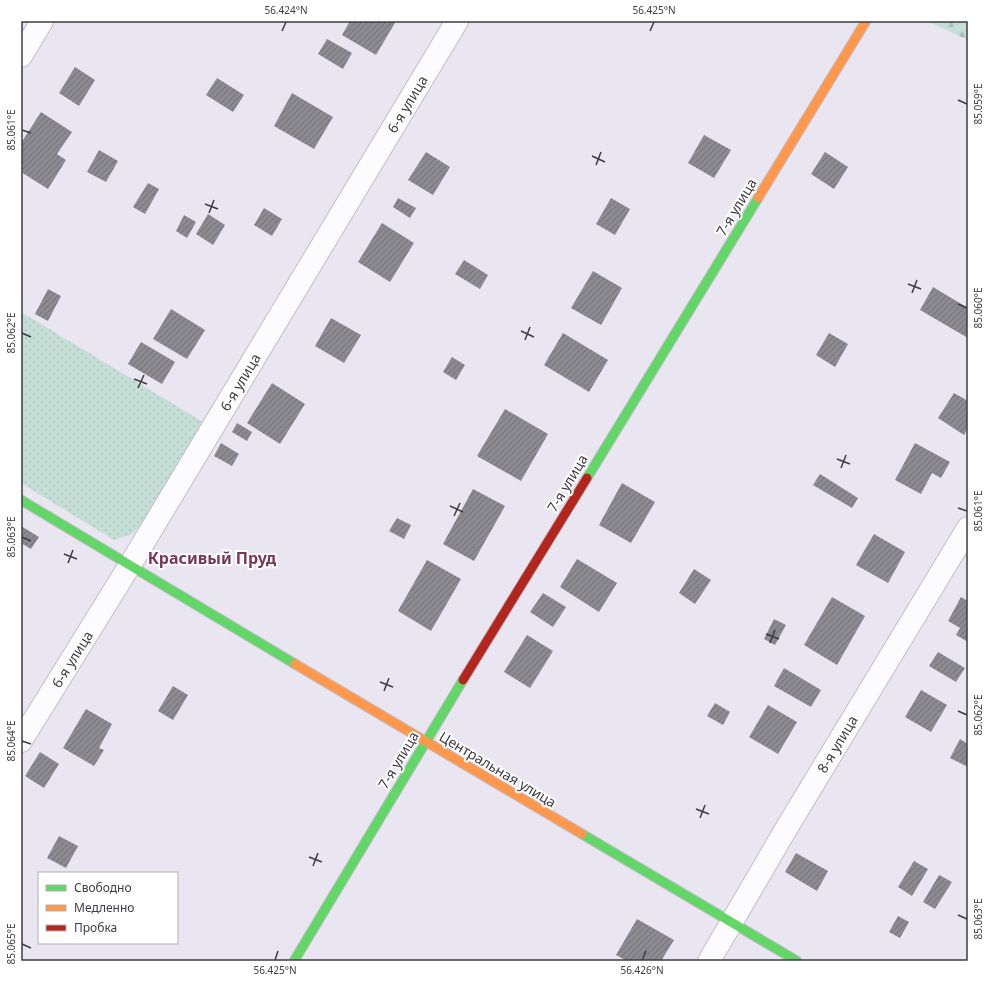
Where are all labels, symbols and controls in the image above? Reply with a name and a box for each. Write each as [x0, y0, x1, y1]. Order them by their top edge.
text: 56.424°N [264, 3, 308, 17]
text: 56.425°N [632, 3, 676, 17]
street label: 6-я улица [382, 72, 432, 136]
text: 85.059°E [971, 83, 985, 125]
text: 85.061°E [4, 109, 18, 151]
street label: 7-я улица [711, 175, 761, 239]
text: 85.060°E [971, 287, 985, 329]
text: 85.062°E [4, 312, 18, 354]
street label: 6-я улица [215, 350, 265, 414]
street label: 7-я улица [542, 451, 592, 515]
text: 85.061°E [971, 490, 985, 532]
text: 85.063°E [4, 516, 18, 558]
district label: Красивый Пруд [148, 547, 277, 569]
street label: 6-я улица [47, 627, 97, 691]
text: 85.062°E [971, 694, 985, 736]
street label: 8-я улица [812, 712, 862, 776]
text: 85.064°E [4, 720, 18, 762]
street label: Центральная улица [436, 727, 560, 811]
street label: 7-я улица [373, 728, 423, 792]
legend [38, 872, 178, 944]
text: Свободно [74, 879, 132, 896]
text: 85.063°E [971, 898, 985, 940]
text: Медленно [74, 899, 134, 916]
text: Пробка [74, 919, 117, 936]
text: 85.065°E [4, 923, 18, 965]
text: 56.425°N [253, 963, 297, 977]
text: 56.426°N [620, 963, 664, 977]

